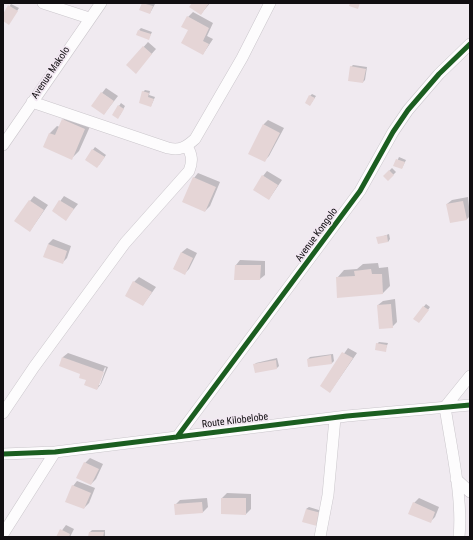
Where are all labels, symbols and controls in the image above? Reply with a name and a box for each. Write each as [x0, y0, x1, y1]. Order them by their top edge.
street label: Avenue Makolo [29, 45, 73, 101]
street label: Avenue Kongolo [293, 206, 341, 264]
street label: Route Kilobelobe [201, 411, 269, 431]

